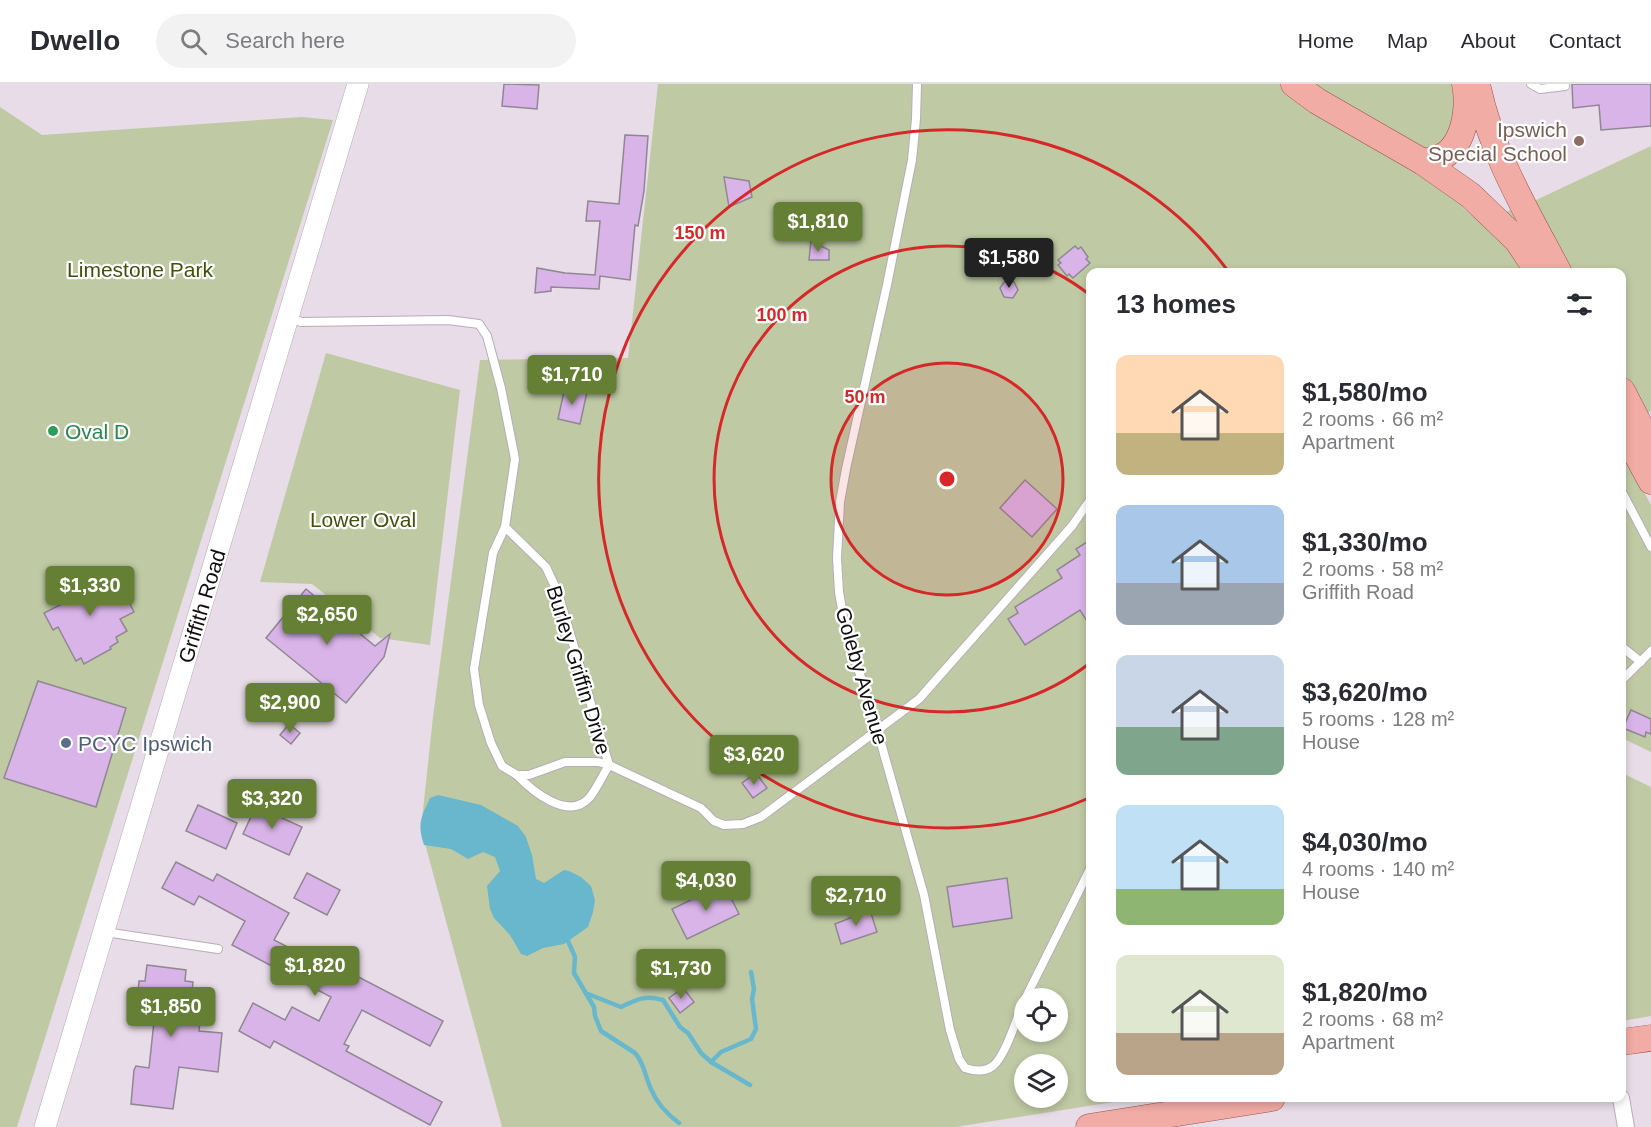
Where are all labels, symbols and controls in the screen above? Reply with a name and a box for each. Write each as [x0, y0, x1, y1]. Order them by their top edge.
search box [156, 14, 576, 68]
text: Dwello [30, 25, 120, 56]
icon: search [177, 25, 210, 58]
text: Search here [225, 28, 345, 53]
text: Home [1298, 29, 1354, 52]
text: Map [1387, 29, 1428, 52]
text: About [1461, 29, 1516, 52]
text: Contact [1549, 29, 1621, 52]
place label: Ipswich Special School [1428, 118, 1567, 165]
marker: Ipswich Special School [1572, 134, 1586, 148]
pin: $1,810 [769, 202, 867, 253]
text: $1,810 [787, 210, 849, 232]
text: 150 m [674, 223, 726, 243]
pin: $1,580 [960, 238, 1058, 289]
text: $1,580 [978, 246, 1040, 268]
park label: Limestone Park [67, 258, 213, 281]
icon: filters [1563, 288, 1596, 321]
text: 13 homes [1116, 289, 1236, 319]
text: 100 m [756, 305, 808, 325]
pin: $1,710 [523, 355, 621, 406]
text: $1,710 [541, 363, 603, 385]
text: $1,580/mo [1302, 377, 1428, 407]
icon: home [1164, 379, 1236, 451]
text: 50 m [844, 387, 886, 407]
text: 2 rooms · 66 m² [1302, 408, 1443, 430]
place label: Oval D [65, 420, 129, 443]
marker: Oval D [46, 424, 60, 438]
text: Apartment [1302, 431, 1394, 453]
centre of rings [937, 469, 957, 489]
park label: Lower Oval [310, 508, 416, 531]
text: $1,330/mo [1302, 527, 1428, 557]
icon: home [1164, 529, 1236, 601]
street label: Griffith Road [173, 546, 229, 666]
text: 2 rooms · 58 m² [1302, 558, 1443, 580]
pin: $1,330 [41, 566, 139, 617]
text: $1,330 [59, 574, 121, 596]
text: Griffith Road [1302, 581, 1414, 603]
street label: Burley Griffin Drive [542, 583, 616, 757]
pin: $2,650 [278, 595, 376, 646]
text: $2,650 [296, 603, 358, 625]
street label: Goleby Avenue [831, 605, 893, 747]
text: $3,620/mo [1302, 677, 1428, 707]
icon: home [1164, 679, 1236, 751]
pin: $2,900 [241, 683, 339, 734]
text: $2,900 [259, 691, 321, 713]
text: 5 rooms · 128 m² [1302, 708, 1454, 730]
text: House [1302, 731, 1360, 753]
place label: PCYC Ipswich [78, 732, 212, 755]
pin: $3,620 [705, 735, 803, 786]
marker: PCYC Ipswich [59, 736, 73, 750]
text: $3,620 [723, 743, 785, 765]
pin: $3,320 [223, 779, 321, 830]
text: $3,320 [241, 787, 303, 809]
text: $4,030/mo [1302, 827, 1428, 857]
icon: home [1164, 829, 1236, 901]
text: 4 rooms · 140 m² [1302, 858, 1454, 880]
pin: $4,030 [657, 861, 755, 912]
text: $4,030 [675, 869, 737, 891]
pin: $2,710 [807, 876, 905, 927]
text: House [1302, 881, 1360, 903]
text: $2,710 [825, 884, 887, 906]
pin: $1,820 [266, 946, 364, 997]
pin: $1,730 [632, 949, 730, 1000]
text: $1,820 [284, 954, 346, 976]
text: $1,730 [650, 957, 712, 979]
text: $1,820/mo [1302, 977, 1428, 1007]
icon: home [1164, 979, 1236, 1051]
pin: $1,850 [122, 987, 220, 1038]
map controls [1014, 988, 1068, 1108]
button: locate [1014, 988, 1068, 1042]
text: $1,850 [140, 995, 202, 1017]
text: 2 rooms · 68 m² [1302, 1008, 1443, 1030]
text: Apartment [1302, 1031, 1394, 1053]
button: layers [1014, 1054, 1068, 1108]

